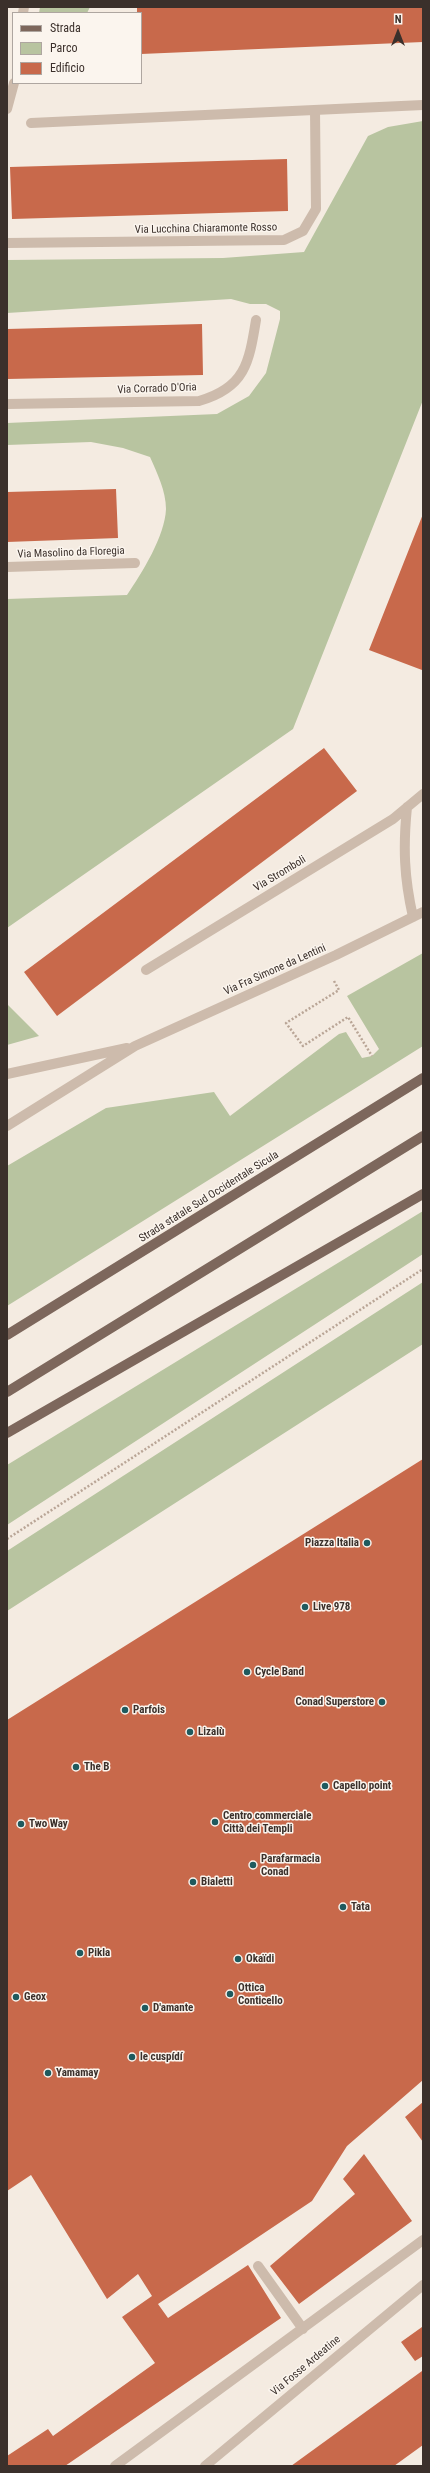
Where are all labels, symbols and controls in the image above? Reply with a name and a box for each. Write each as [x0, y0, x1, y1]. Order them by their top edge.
legend [12, 12, 142, 84]
north arrow [378, 12, 418, 52]
text: N [395, 13, 401, 26]
text: Strada [50, 21, 81, 35]
text: Parco [50, 41, 77, 55]
text: Edificio [50, 61, 85, 75]
street label: Via Lucchina Chiaramonte Rosso [135, 221, 277, 237]
street label: Via Corrado D'Oria [117, 381, 197, 397]
street label: Via Masolino da Floregia [17, 545, 125, 561]
street label: Via Stromboli [252, 853, 308, 895]
street label: Via Fra Simone da Lentini [222, 942, 328, 998]
street label: Strada statale Sud Occidentale Sicula [137, 1148, 281, 1246]
place label: Piazza Italia [305, 1536, 359, 1550]
marker: Piazza Italia [362, 1538, 372, 1548]
place label: Live 978 [313, 1600, 350, 1614]
marker: Live 978 [300, 1602, 310, 1612]
place label: Cycle Band [255, 1665, 304, 1679]
marker: Cycle Band [242, 1667, 252, 1677]
place label: Conad Superstore [295, 1695, 374, 1709]
marker: Conad Superstore [377, 1697, 387, 1707]
place label: Parfois [133, 1703, 165, 1717]
marker: Parfois [120, 1705, 130, 1715]
place label: Lizalù [198, 1725, 224, 1739]
marker: Lizalù [185, 1727, 195, 1737]
place label: The B [84, 1760, 109, 1774]
marker: The B [71, 1762, 81, 1772]
place label: Capello point [333, 1779, 391, 1793]
marker: Capello point [320, 1781, 330, 1791]
place label: Centro commerciale Città dei Templi [223, 1809, 311, 1835]
place label: Two Way [29, 1817, 68, 1831]
marker: Centro commerciale Città dei Templi [210, 1817, 220, 1827]
marker: Two Way [16, 1819, 26, 1829]
place label: Parafarmacia Conad [261, 1852, 320, 1878]
marker: Parafarmacia Conad [248, 1860, 258, 1870]
place label: Bialetti [201, 1875, 233, 1889]
marker: Bialetti [188, 1877, 198, 1887]
place label: Tata [351, 1900, 370, 1914]
marker: Tata [338, 1902, 348, 1912]
place label: Pikla [88, 1946, 110, 1960]
marker: Pikla [75, 1948, 85, 1958]
place label: Okaïdi [246, 1952, 274, 1966]
marker: Okaïdi [233, 1954, 243, 1964]
place label: Ottica Conticello [238, 1981, 283, 2007]
marker: Ottica Conticello [225, 1989, 235, 1999]
place label: Geox [24, 1990, 46, 2004]
marker: Geox [11, 1992, 21, 2002]
place label: D'amante [153, 2001, 193, 2015]
marker: D'amante [140, 2003, 150, 2013]
place label: le cuspídí [140, 2050, 183, 2064]
marker: le cuspídí [127, 2052, 137, 2062]
place label: Yamamay [56, 2066, 98, 2080]
marker: Yamamay [43, 2068, 53, 2078]
street label: Via Fosse Ardeatine [269, 2333, 343, 2399]

